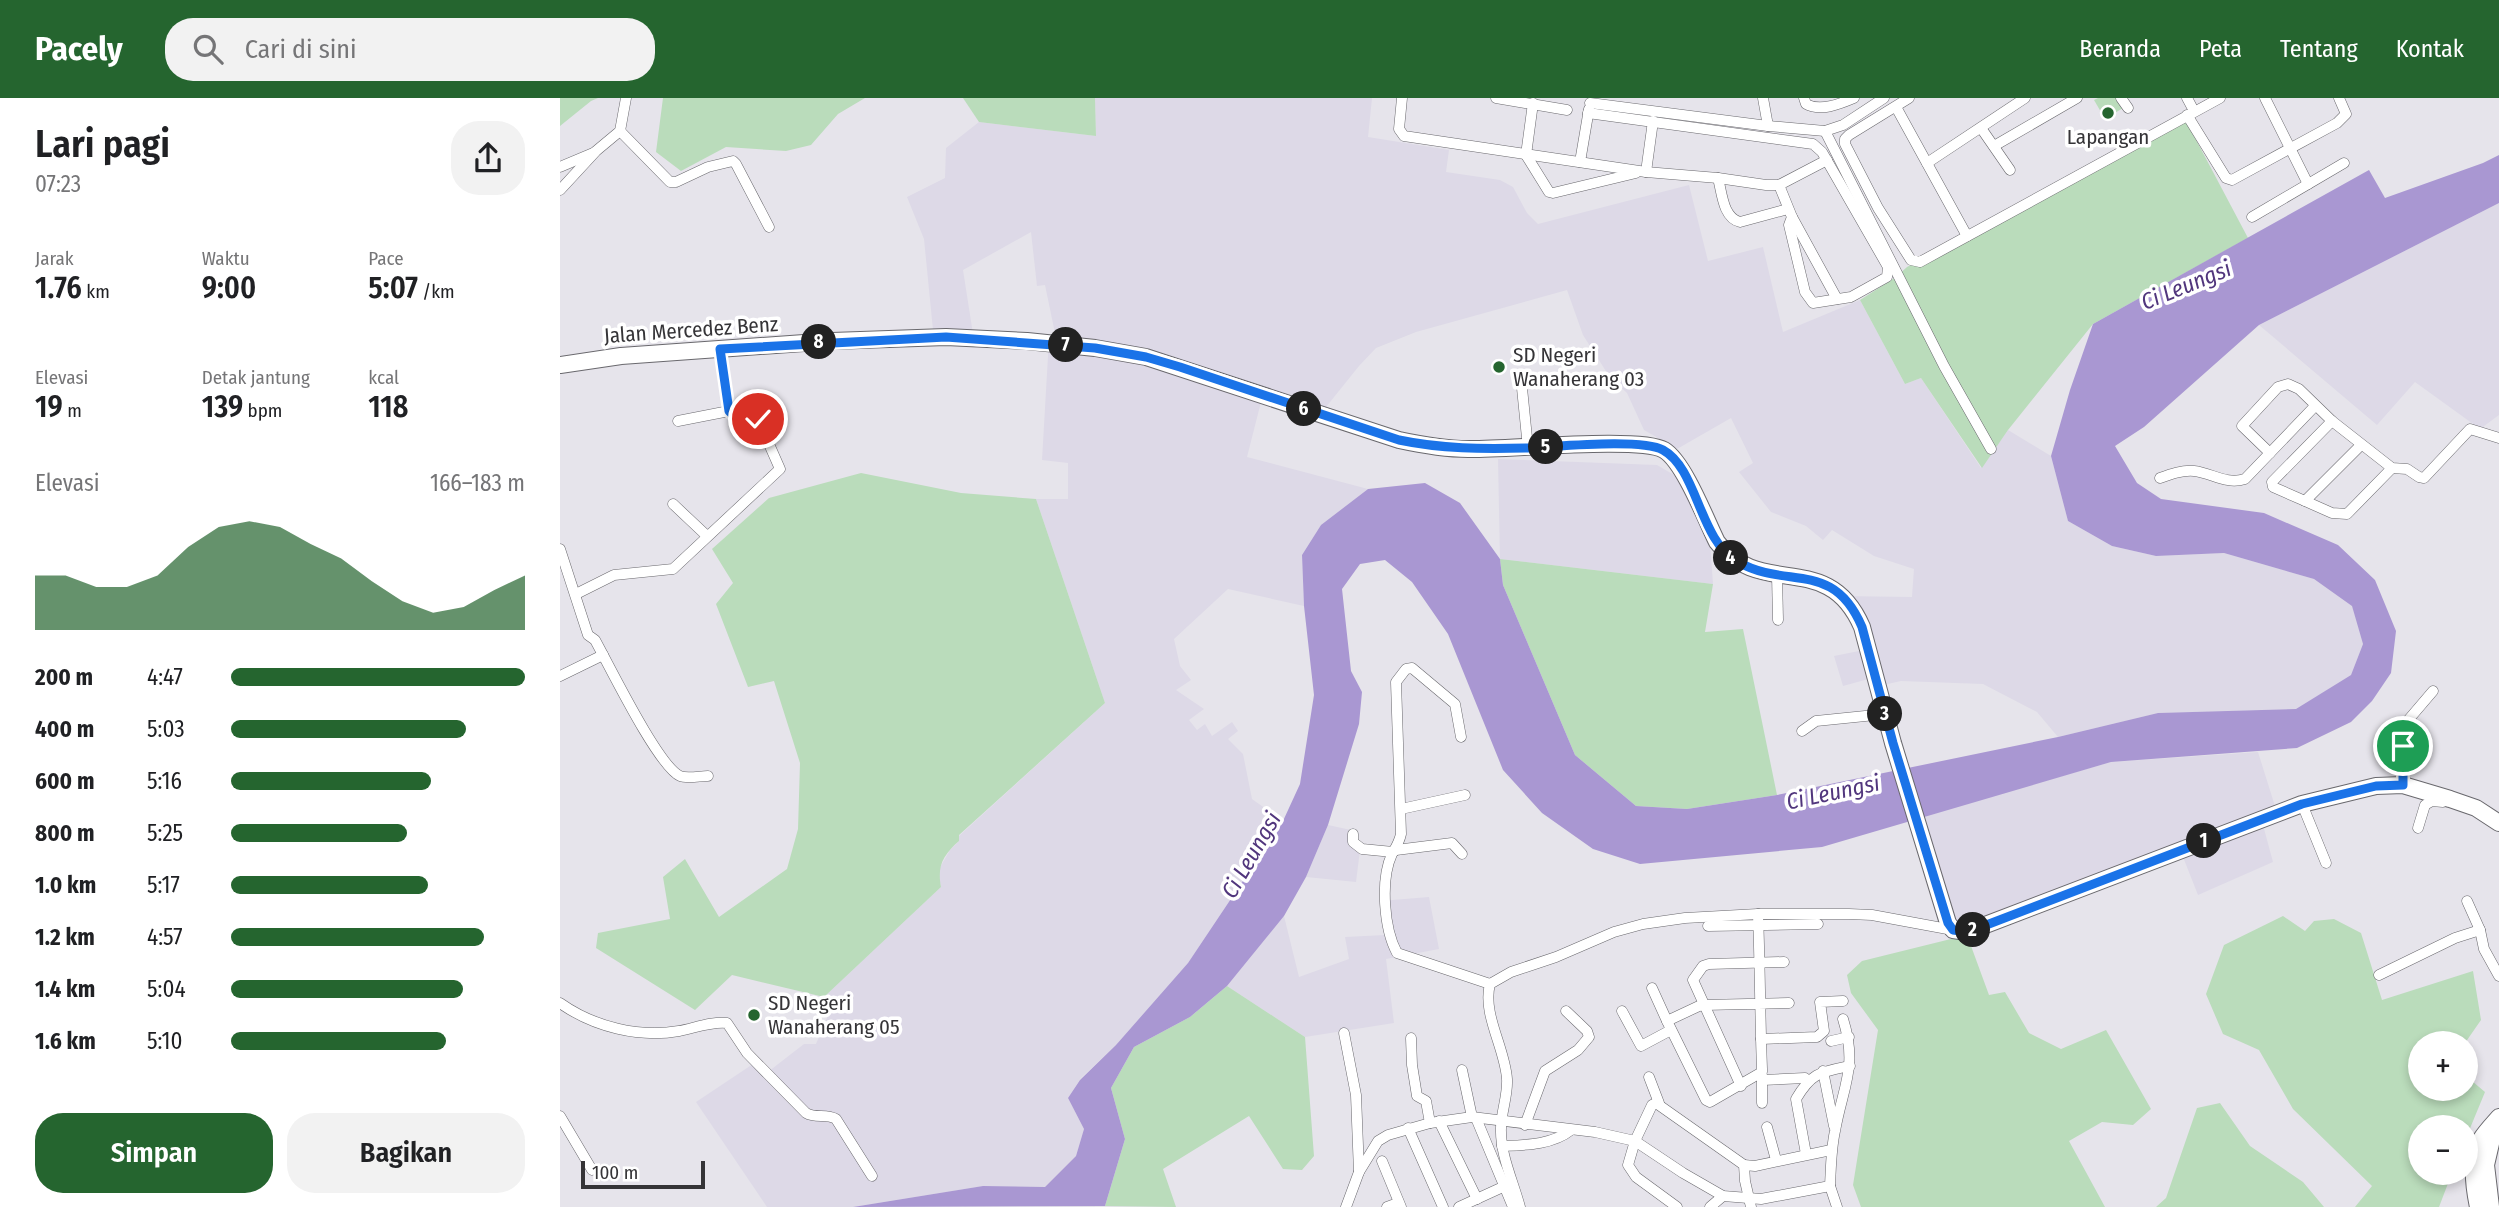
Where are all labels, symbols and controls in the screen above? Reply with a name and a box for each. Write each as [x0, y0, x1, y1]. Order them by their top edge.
search box [165, 18, 655, 81]
text: Pacely [35, 29, 123, 69]
icon: search [189, 30, 227, 68]
text: Cari di sini [245, 34, 357, 65]
text: Beranda [2079, 35, 2161, 63]
text: Peta [2199, 35, 2242, 63]
text: Tentang [2280, 35, 2358, 63]
text: Kontak [2396, 35, 2464, 63]
marker: Lapangan [2100, 105, 2116, 121]
text: Lari pagi [35, 121, 170, 167]
button: share [451, 121, 525, 195]
place label: Lapangan [2067, 124, 2149, 150]
text: 07:23 [35, 170, 81, 198]
text: Jarak [35, 247, 74, 270]
text: Waktu [202, 247, 250, 270]
text: Pace [368, 247, 404, 270]
water label: Ci Leungsi [2137, 254, 2235, 316]
text: 1.76 [35, 270, 82, 306]
text: 9:00 [202, 270, 256, 306]
text: 5:07 [368, 270, 418, 306]
text: km [82, 280, 110, 303]
text: /km [418, 280, 455, 303]
street label: Jalan Mercedez Benz [603, 311, 779, 349]
pin: 8 [802, 324, 836, 360]
pin: 7 [1049, 328, 1084, 362]
text: 8 [813, 330, 824, 353]
text: 7 [1061, 333, 1070, 356]
place label: SD Negeri Wanaherang 03 [1513, 342, 1644, 392]
marker: SD Negeri Wanaherang 03 [1491, 359, 1507, 375]
text: Elevasi [35, 366, 88, 389]
text: Detak jantung [202, 366, 310, 389]
text: kcal [368, 366, 399, 389]
text: 19 [35, 389, 63, 425]
text: 139 [202, 389, 243, 425]
text: 118 [368, 389, 408, 425]
pin [728, 389, 788, 449]
pin: 6 [1286, 392, 1322, 426]
text: 6 [1299, 397, 1308, 420]
text: m [63, 399, 82, 422]
text: bpm [243, 399, 282, 422]
icon: check [739, 400, 777, 438]
pin: 5 [1528, 430, 1564, 464]
text: 5 [1541, 435, 1550, 458]
text: Elevasi [35, 469, 100, 497]
text: 166–183 m [430, 469, 525, 497]
pin: 4 [1714, 540, 1748, 575]
text: 4 [1726, 546, 1735, 569]
text: 200 m [35, 663, 93, 691]
text: 4:47 [147, 663, 183, 691]
pin: 3 [1868, 696, 1902, 732]
text: 3 [1880, 702, 1889, 725]
text: 400 m [35, 715, 94, 743]
text: 5:03 [147, 715, 185, 743]
pin [2373, 716, 2433, 776]
icon: arrive [2384, 727, 2422, 765]
text: 600 m [35, 767, 94, 795]
text: 5:16 [147, 767, 182, 795]
water label: Ci Leungsi [1784, 768, 1882, 816]
water label: Ci Leungsi [1215, 807, 1287, 903]
text: 800 m [35, 819, 95, 847]
text: 5:25 [147, 819, 183, 847]
pin: 1 [2186, 824, 2222, 858]
text: 1 [2199, 829, 2208, 852]
text: 1.0 km [35, 871, 96, 899]
text: 5:17 [147, 871, 180, 899]
pin: 2 [1956, 912, 1990, 948]
text: 2 [1968, 918, 1977, 941]
text: 1.2 km [35, 923, 95, 951]
text: 4:57 [147, 923, 183, 951]
text: 1.4 km [35, 975, 95, 1003]
text: 5:04 [147, 975, 186, 1003]
place label: SD Negeri Wanaherang 05 [768, 990, 900, 1040]
marker: SD Negeri Wanaherang 05 [746, 1007, 762, 1023]
text: 1.6 km [35, 1027, 96, 1055]
text: 5:10 [147, 1027, 182, 1055]
map controls [2408, 1031, 2478, 1185]
button: + [2408, 1031, 2478, 1101]
button: Simpan [35, 1113, 273, 1193]
button: Bagikan [287, 1113, 525, 1193]
button: − [2408, 1115, 2478, 1185]
scale bar [581, 1158, 705, 1190]
text: 100 m [592, 1161, 638, 1184]

